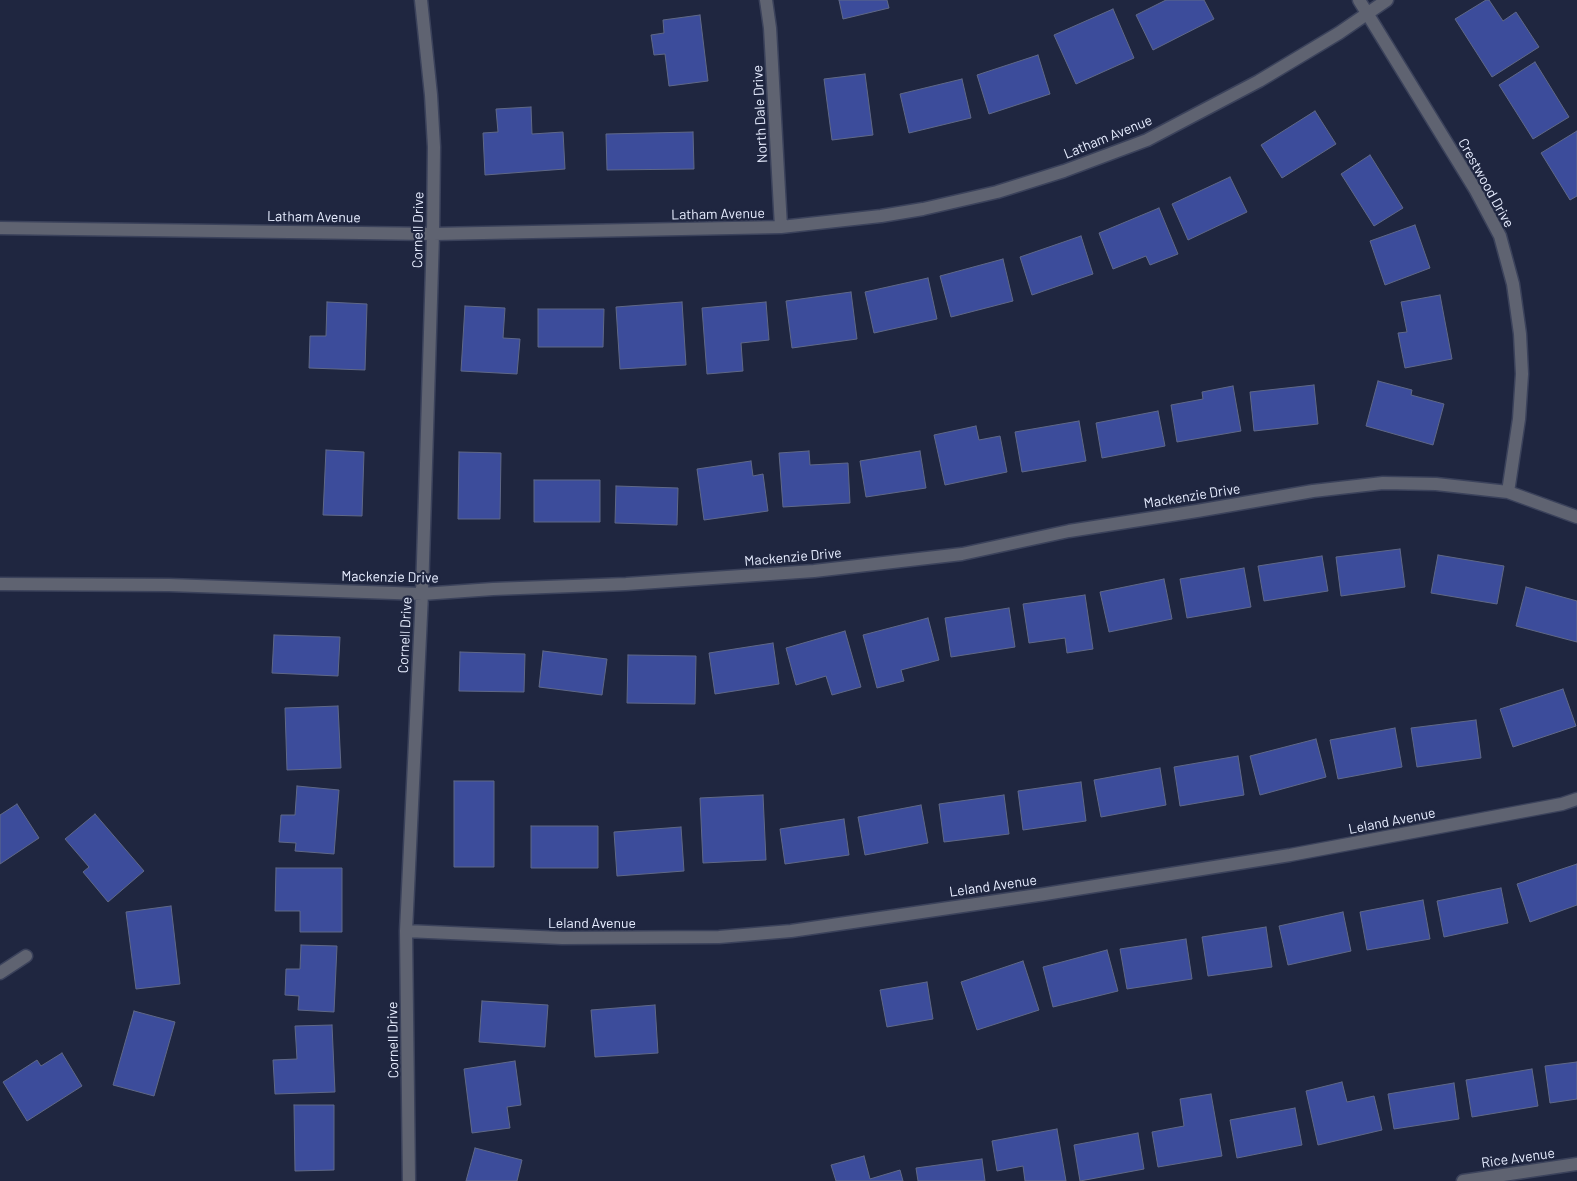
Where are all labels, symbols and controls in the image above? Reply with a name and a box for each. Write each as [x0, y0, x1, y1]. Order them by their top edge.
street label: North Dale Drive [749, 65, 771, 163]
street label: Latham Avenue [1061, 112, 1155, 162]
street label: Crestwood Drive [1455, 135, 1517, 231]
street label: Cornell Drive [409, 192, 427, 268]
street label: Latham Avenue [671, 205, 765, 223]
street label: Latham Avenue [267, 208, 361, 226]
street label: Mackenzie Drive [1143, 480, 1241, 512]
street label: Mackenzie Drive [744, 544, 842, 570]
street label: Mackenzie Drive [341, 568, 439, 586]
street label: Cornell Drive [395, 596, 415, 674]
street label: Leland Avenue [1347, 804, 1437, 838]
street label: Leland Avenue [948, 872, 1038, 900]
street label: Leland Avenue [548, 915, 636, 931]
street label: Cornell Drive [384, 1002, 402, 1078]
street label: Rice Avenue [1480, 1145, 1556, 1171]

